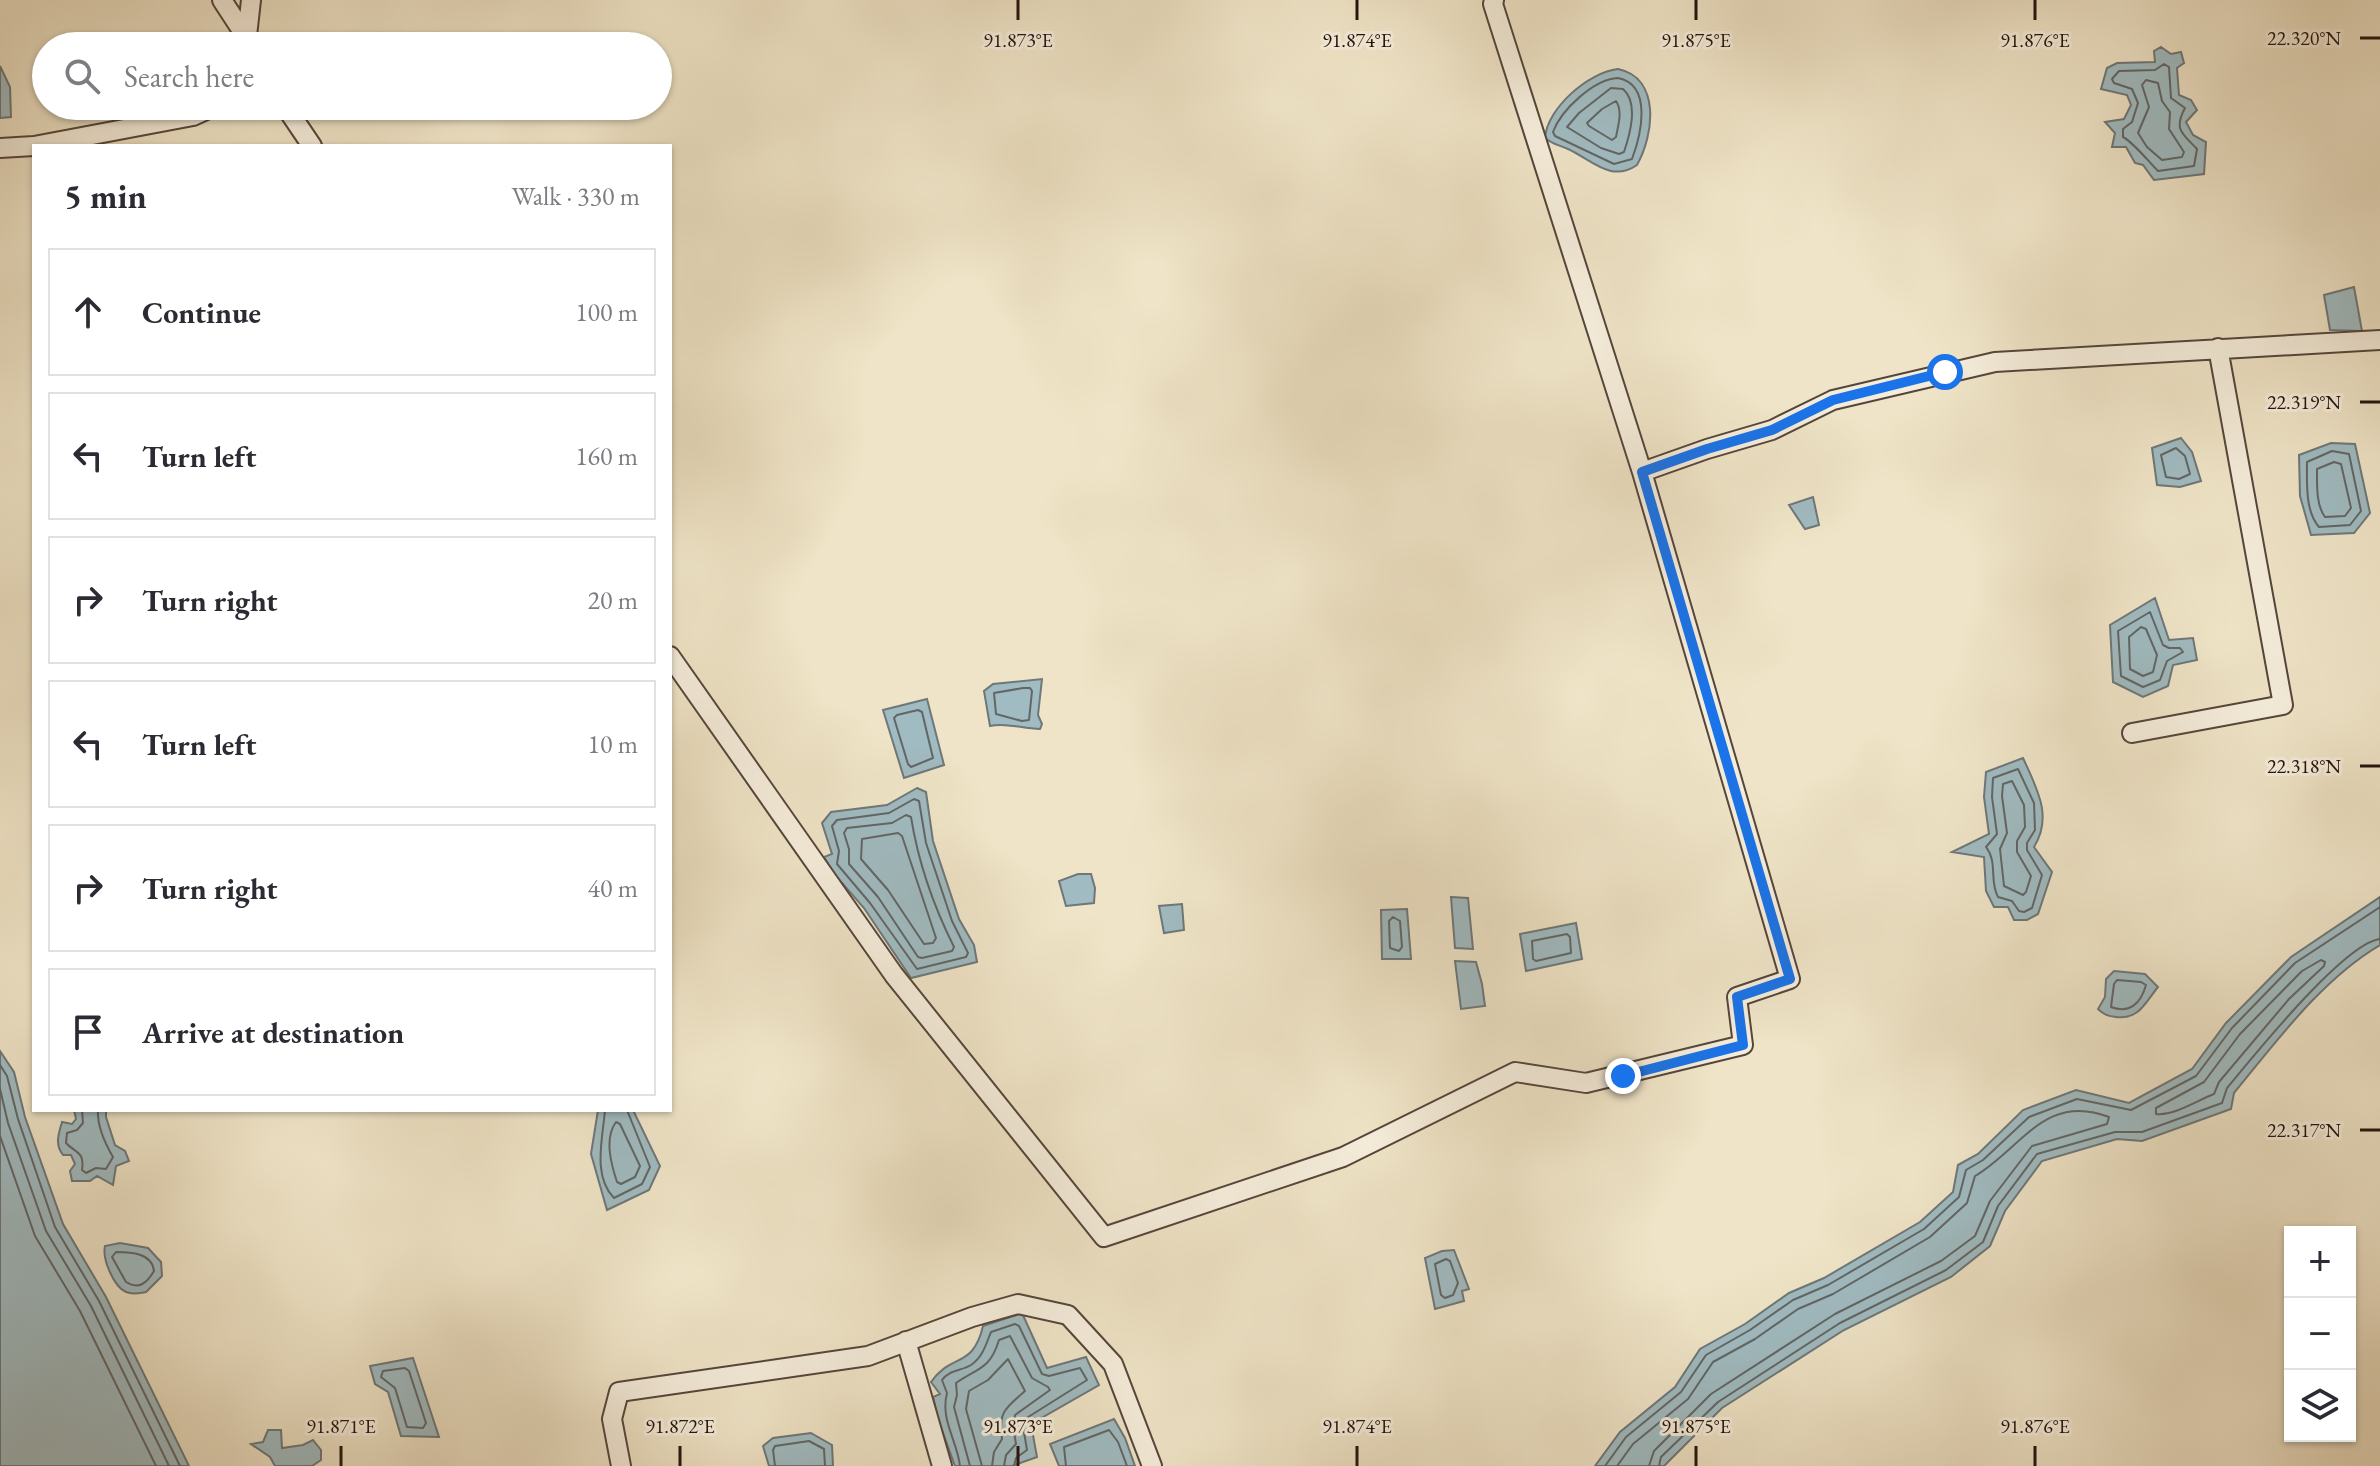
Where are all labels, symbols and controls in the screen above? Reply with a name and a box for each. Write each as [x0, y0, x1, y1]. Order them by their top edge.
text: 22.320°N [2267, 25, 2341, 51]
text: 91.873°E [983, 27, 1053, 53]
text: 91.874°E [1322, 27, 1392, 53]
text: 91.875°E [1661, 27, 1731, 53]
text: 91.876°E [2000, 27, 2070, 53]
search box [32, 32, 672, 120]
icon: search [60, 54, 104, 98]
text: Search here [124, 57, 254, 96]
text: 5 min [64, 174, 147, 218]
text: Walk · 330 m [512, 179, 640, 213]
icon: ahead [66, 290, 110, 334]
text: Continue [142, 293, 261, 332]
text: 100 m [575, 295, 638, 329]
route start [1927, 354, 1963, 390]
text: 22.319°N [2267, 389, 2341, 415]
icon: left [66, 434, 110, 478]
text: Turn left [142, 437, 256, 476]
text: 160 m [575, 439, 638, 473]
icon: right [66, 578, 110, 622]
text: Turn right [142, 581, 278, 620]
text: 20 m [588, 583, 638, 617]
icon: left [66, 722, 110, 766]
text: Turn left [142, 725, 256, 764]
text: 10 m [588, 727, 638, 761]
text: 22.318°N [2267, 753, 2341, 779]
icon: right [66, 866, 110, 910]
text: Turn right [142, 869, 278, 908]
text: 40 m [588, 871, 638, 905]
icon: arrive [66, 1010, 110, 1054]
text: Arrive at destination [142, 1013, 404, 1052]
route end [1605, 1058, 1641, 1094]
text: 22.317°N [2267, 1117, 2341, 1143]
map controls [2284, 1226, 2356, 1442]
button: + [2284, 1226, 2356, 1298]
button: − [2284, 1298, 2356, 1370]
button: layers [2284, 1370, 2356, 1442]
text: 91.871°E [306, 1413, 376, 1439]
text: 91.872°E [645, 1413, 715, 1439]
text: 91.873°E [983, 1413, 1053, 1439]
text: 91.874°E [1322, 1413, 1392, 1439]
text: 91.875°E [1661, 1413, 1731, 1439]
text: 91.876°E [2000, 1413, 2070, 1439]

